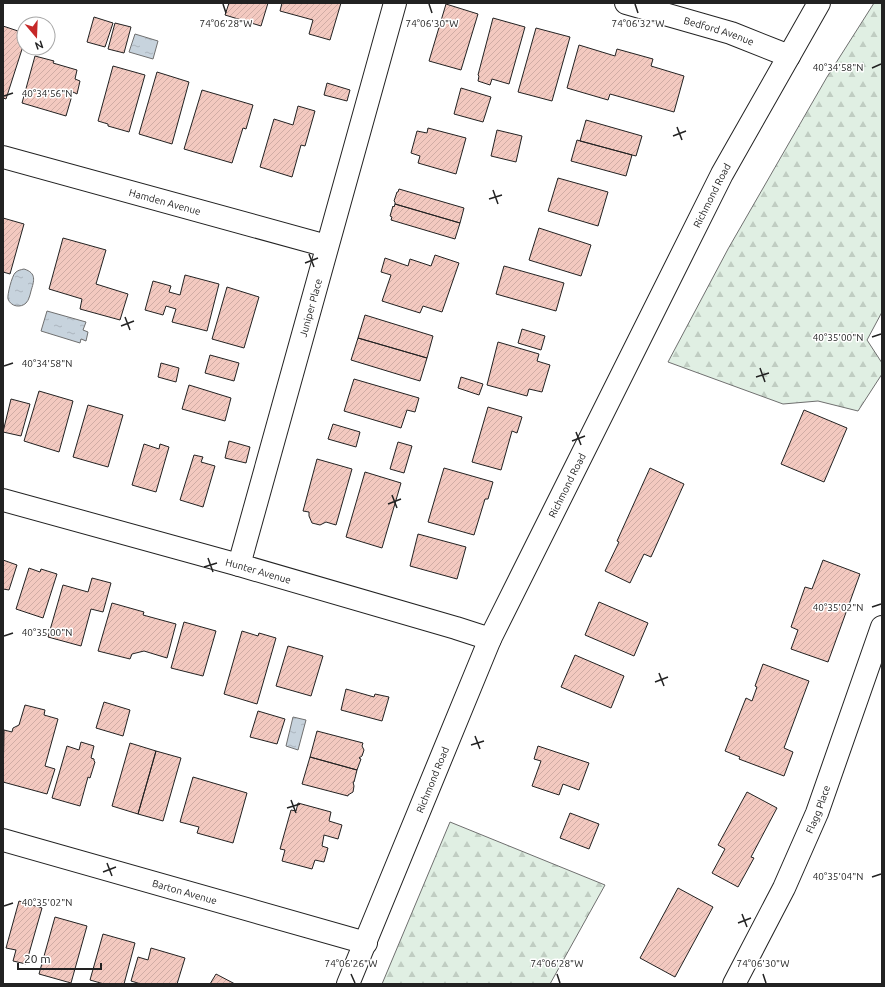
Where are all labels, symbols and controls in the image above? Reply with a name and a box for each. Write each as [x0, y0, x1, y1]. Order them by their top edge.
street label: Bedford Avenue [682, 15, 755, 48]
north arrow [16, 16, 56, 56]
text: 74°06'28"W [200, 18, 252, 29]
text: 74°06'30"W [406, 18, 458, 29]
text: 74°06'32"W [612, 18, 664, 29]
text: N [33, 38, 45, 52]
text: 40°34'58"N [813, 62, 863, 73]
text: 40°34'56"N [22, 88, 72, 99]
street label: Richmond Road [691, 161, 733, 229]
street label: Hamden Avenue [128, 187, 202, 217]
street label: Juniper Place [298, 277, 324, 338]
text: 40°35'00"N [813, 332, 863, 343]
text: 40°34'58"N [22, 358, 72, 369]
street label: Richmond Road [547, 451, 588, 519]
street label: Hunter Avenue [224, 557, 292, 586]
text: 40°35'02"N [813, 602, 863, 613]
text: 40°35'00"N [22, 627, 72, 638]
street label: Richmond Road [414, 745, 451, 815]
street label: Flagg Place [804, 784, 832, 835]
text: 40°35'04"N [813, 871, 863, 882]
street label: Barton Avenue [151, 878, 218, 906]
text: 40°35'02"N [22, 897, 72, 908]
scale bar [18, 945, 101, 971]
text: 20 m [24, 952, 51, 965]
text: 74°06'26"W [325, 958, 377, 969]
text: 74°06'28"W [531, 958, 583, 969]
text: 74°06'30"W [737, 958, 789, 969]

